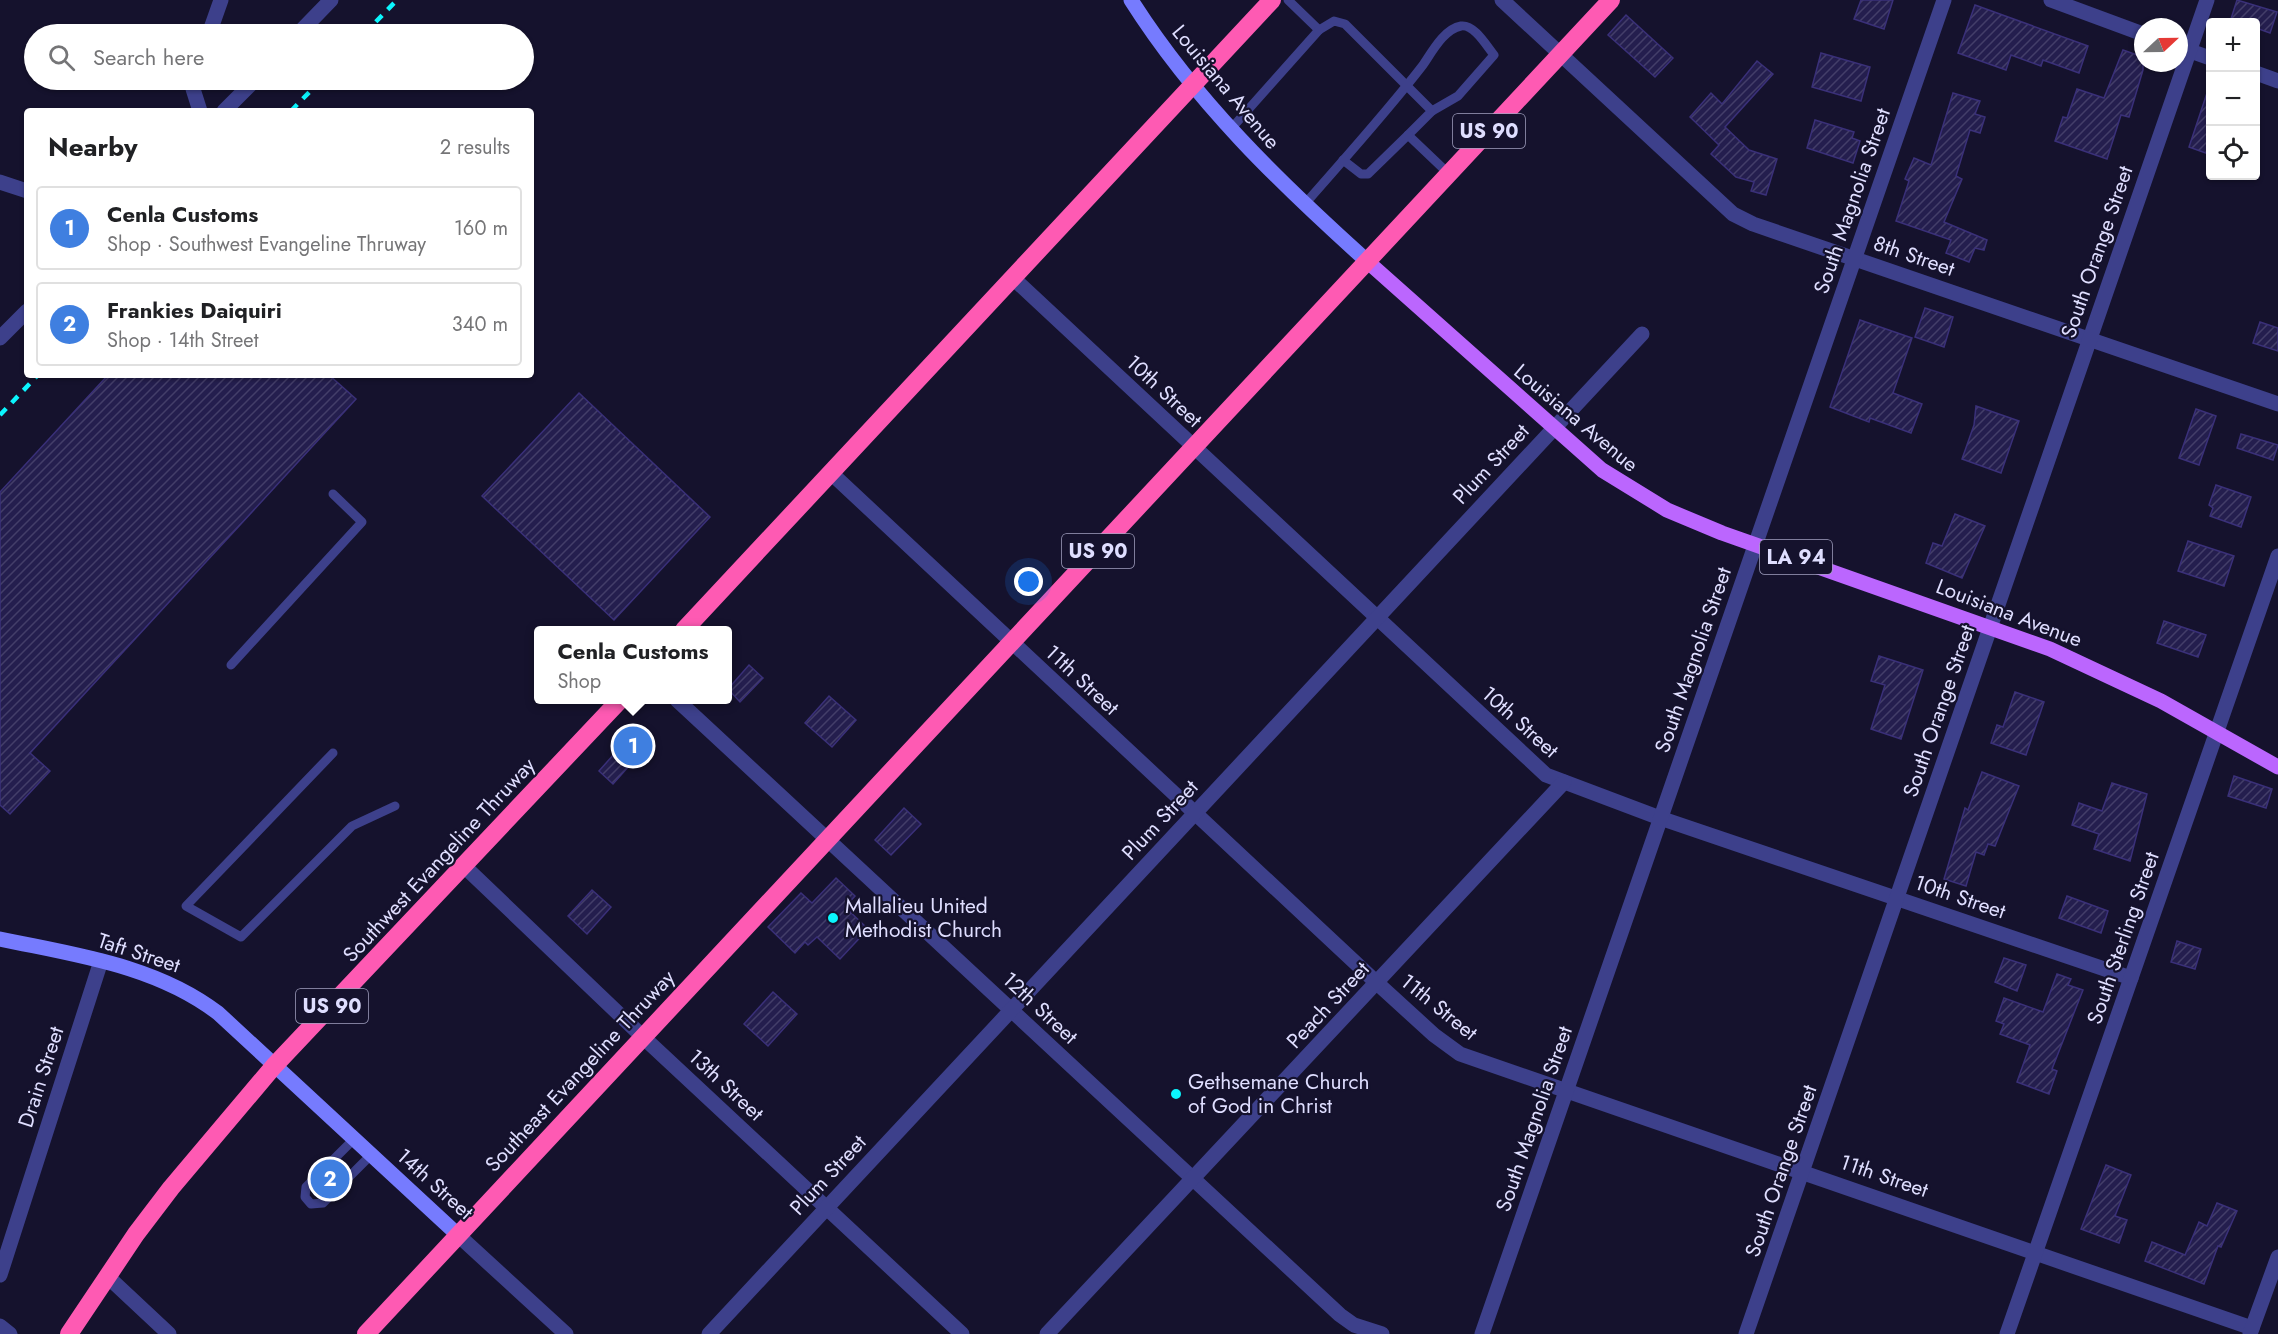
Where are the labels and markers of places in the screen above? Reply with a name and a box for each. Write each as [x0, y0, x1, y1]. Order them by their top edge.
pin: 1 [614, 724, 652, 768]
place label: Mallalieu United Methodist Church [845, 891, 1002, 945]
marker: Mallalieu United Methodist Church [826, 911, 840, 925]
place label: Gethsemane Church of God in Christ [1188, 1067, 1369, 1121]
marker: Gethsemane Church of God in Christ [1169, 1087, 1183, 1101]
pin: 2 [310, 1156, 350, 1202]

